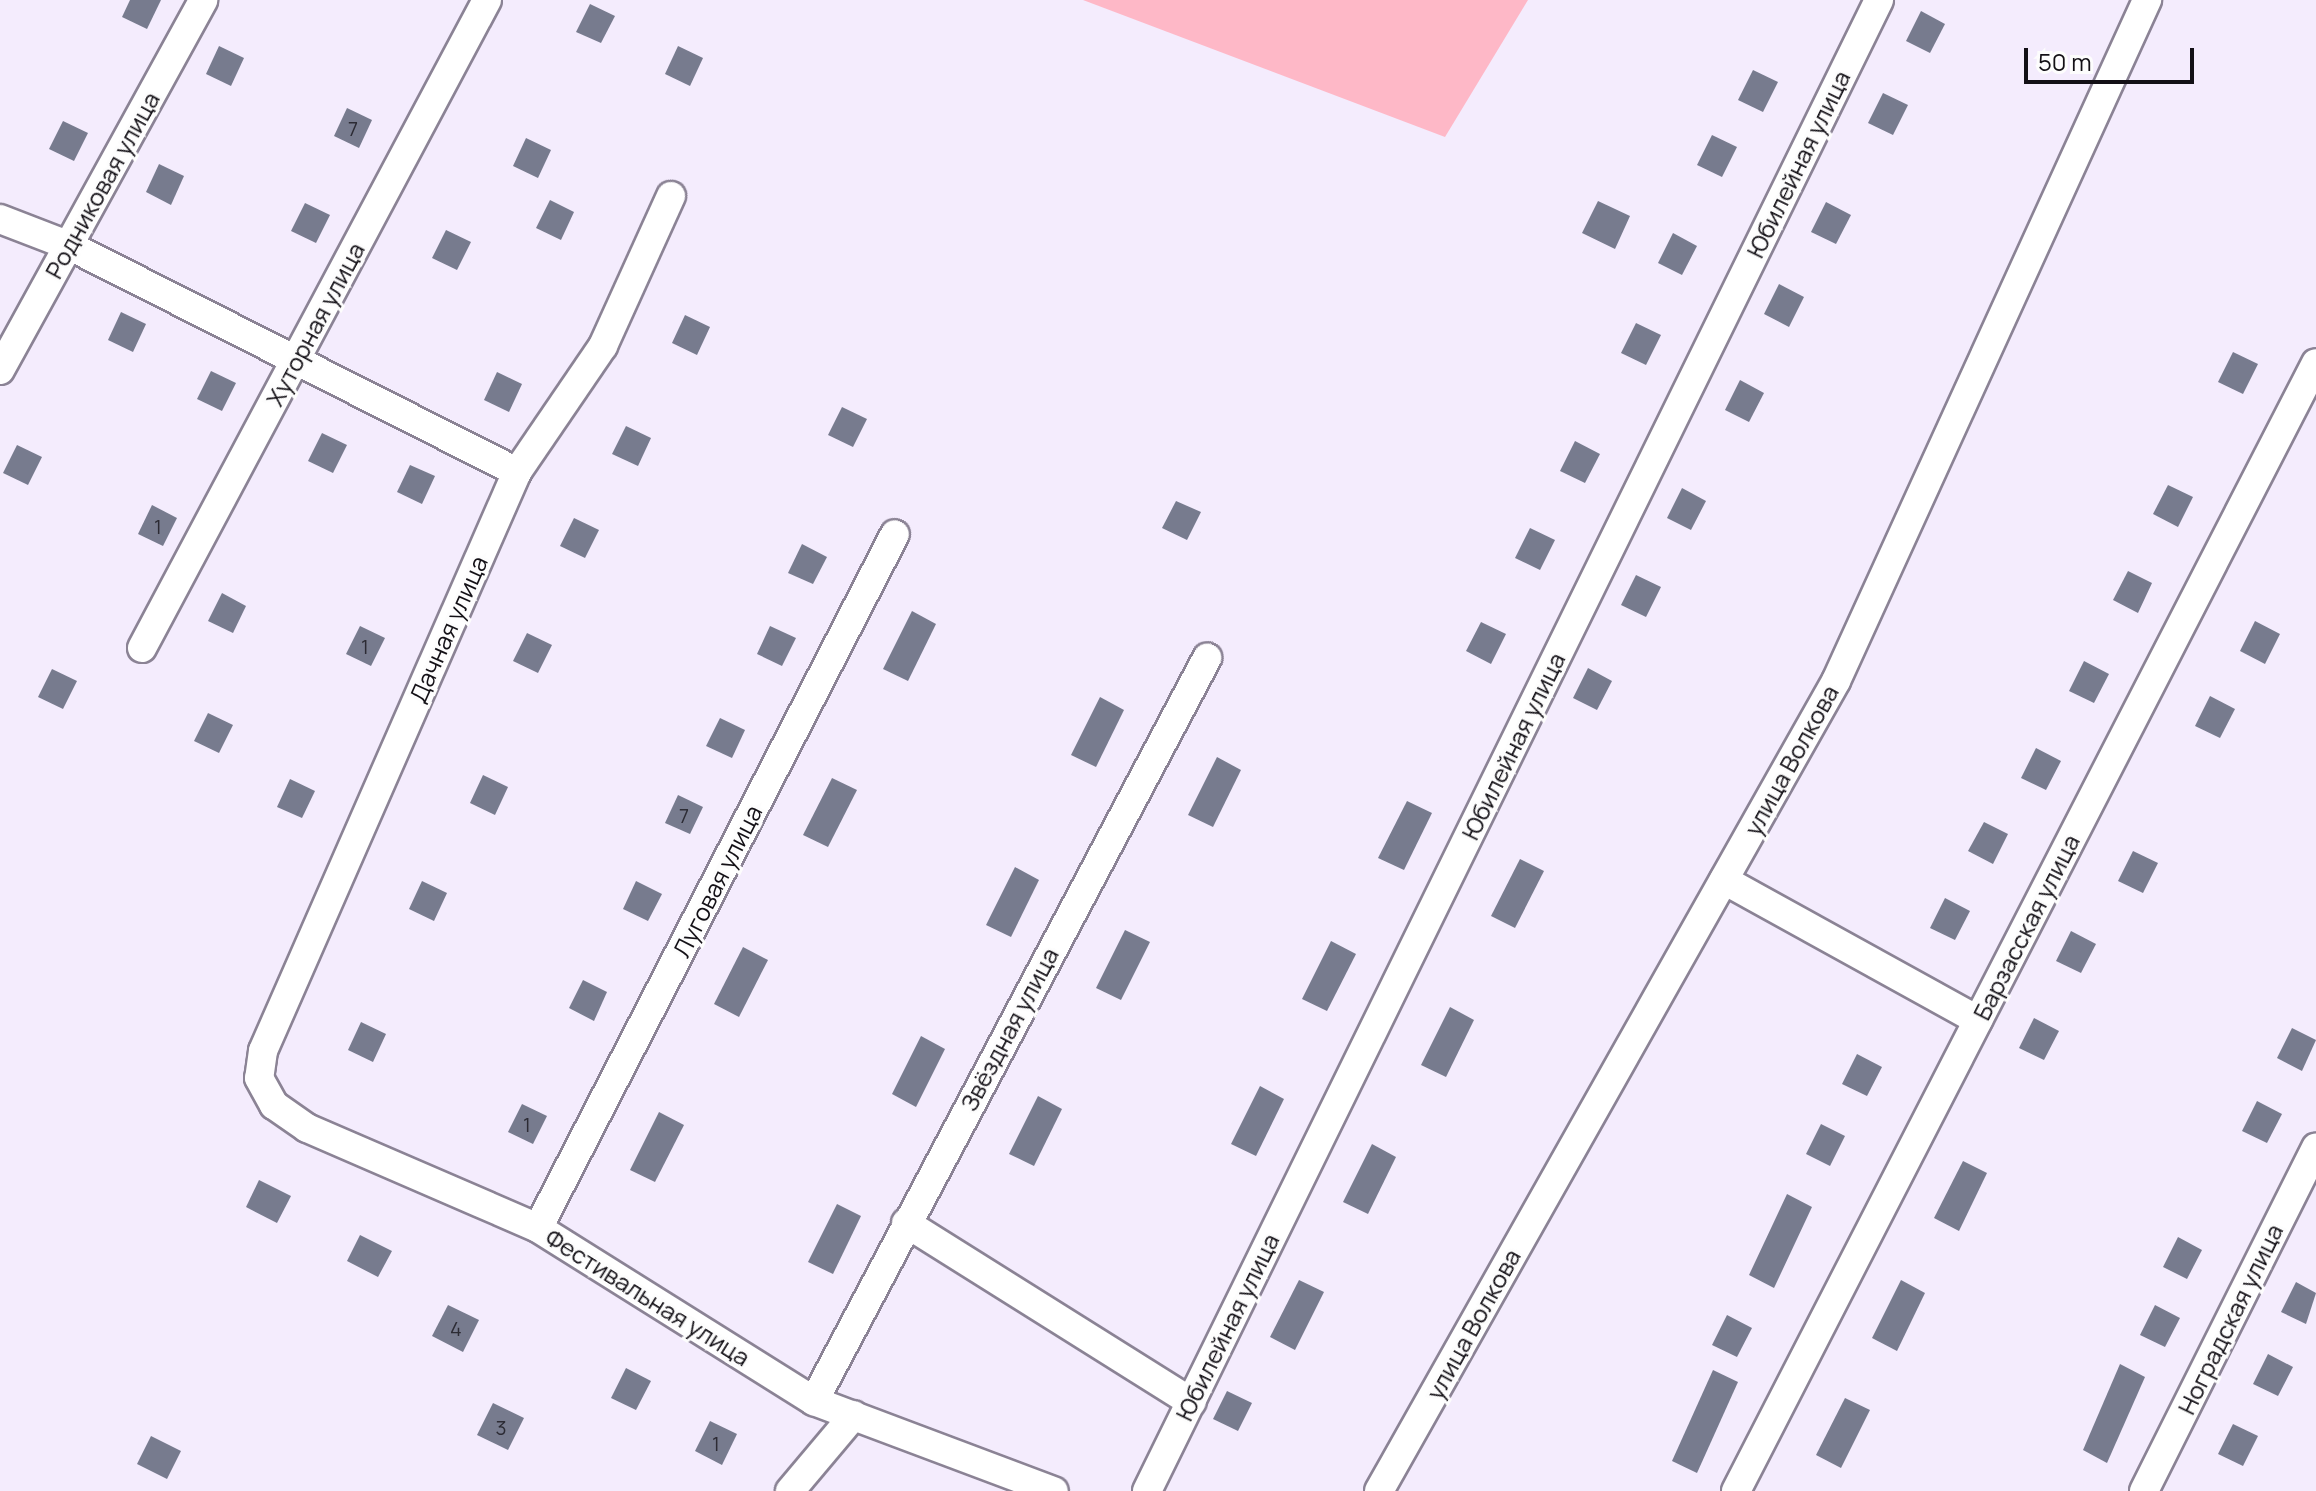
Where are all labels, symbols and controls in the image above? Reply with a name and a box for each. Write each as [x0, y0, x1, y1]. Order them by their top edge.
scale bar [2028, 32, 2198, 82]
text: 50 m [2038, 45, 2092, 78]
street label: Юбилейная улица [1740, 66, 1856, 262]
street label: Родниковая улица [39, 87, 165, 283]
house number: 7 [348, 116, 358, 140]
street label: Хуторная улица [260, 237, 370, 411]
house number: 1 [154, 514, 162, 538]
street label: Дачная улица [403, 551, 493, 707]
house number: 1 [361, 634, 369, 658]
street label: Юбилейная улица [1455, 648, 1571, 844]
street label: улица Волкова [1738, 680, 1844, 840]
street label: Луговая улица [666, 800, 768, 962]
house number: 7 [679, 803, 689, 827]
street label: Барзасская улица [1967, 829, 2085, 1025]
street label: Звёздная улица [954, 943, 1064, 1115]
house number: 1 [523, 1112, 531, 1136]
street label: Ноградская улица [2171, 1219, 2289, 1419]
street label: Фестивальная улица [540, 1222, 756, 1372]
street label: Юбилейная улица [1169, 1229, 1285, 1425]
street label: улица Волкова [1420, 1244, 1526, 1404]
house number: 4 [450, 1316, 462, 1340]
house number: 3 [495, 1415, 507, 1439]
house number: 1 [712, 1431, 720, 1455]

